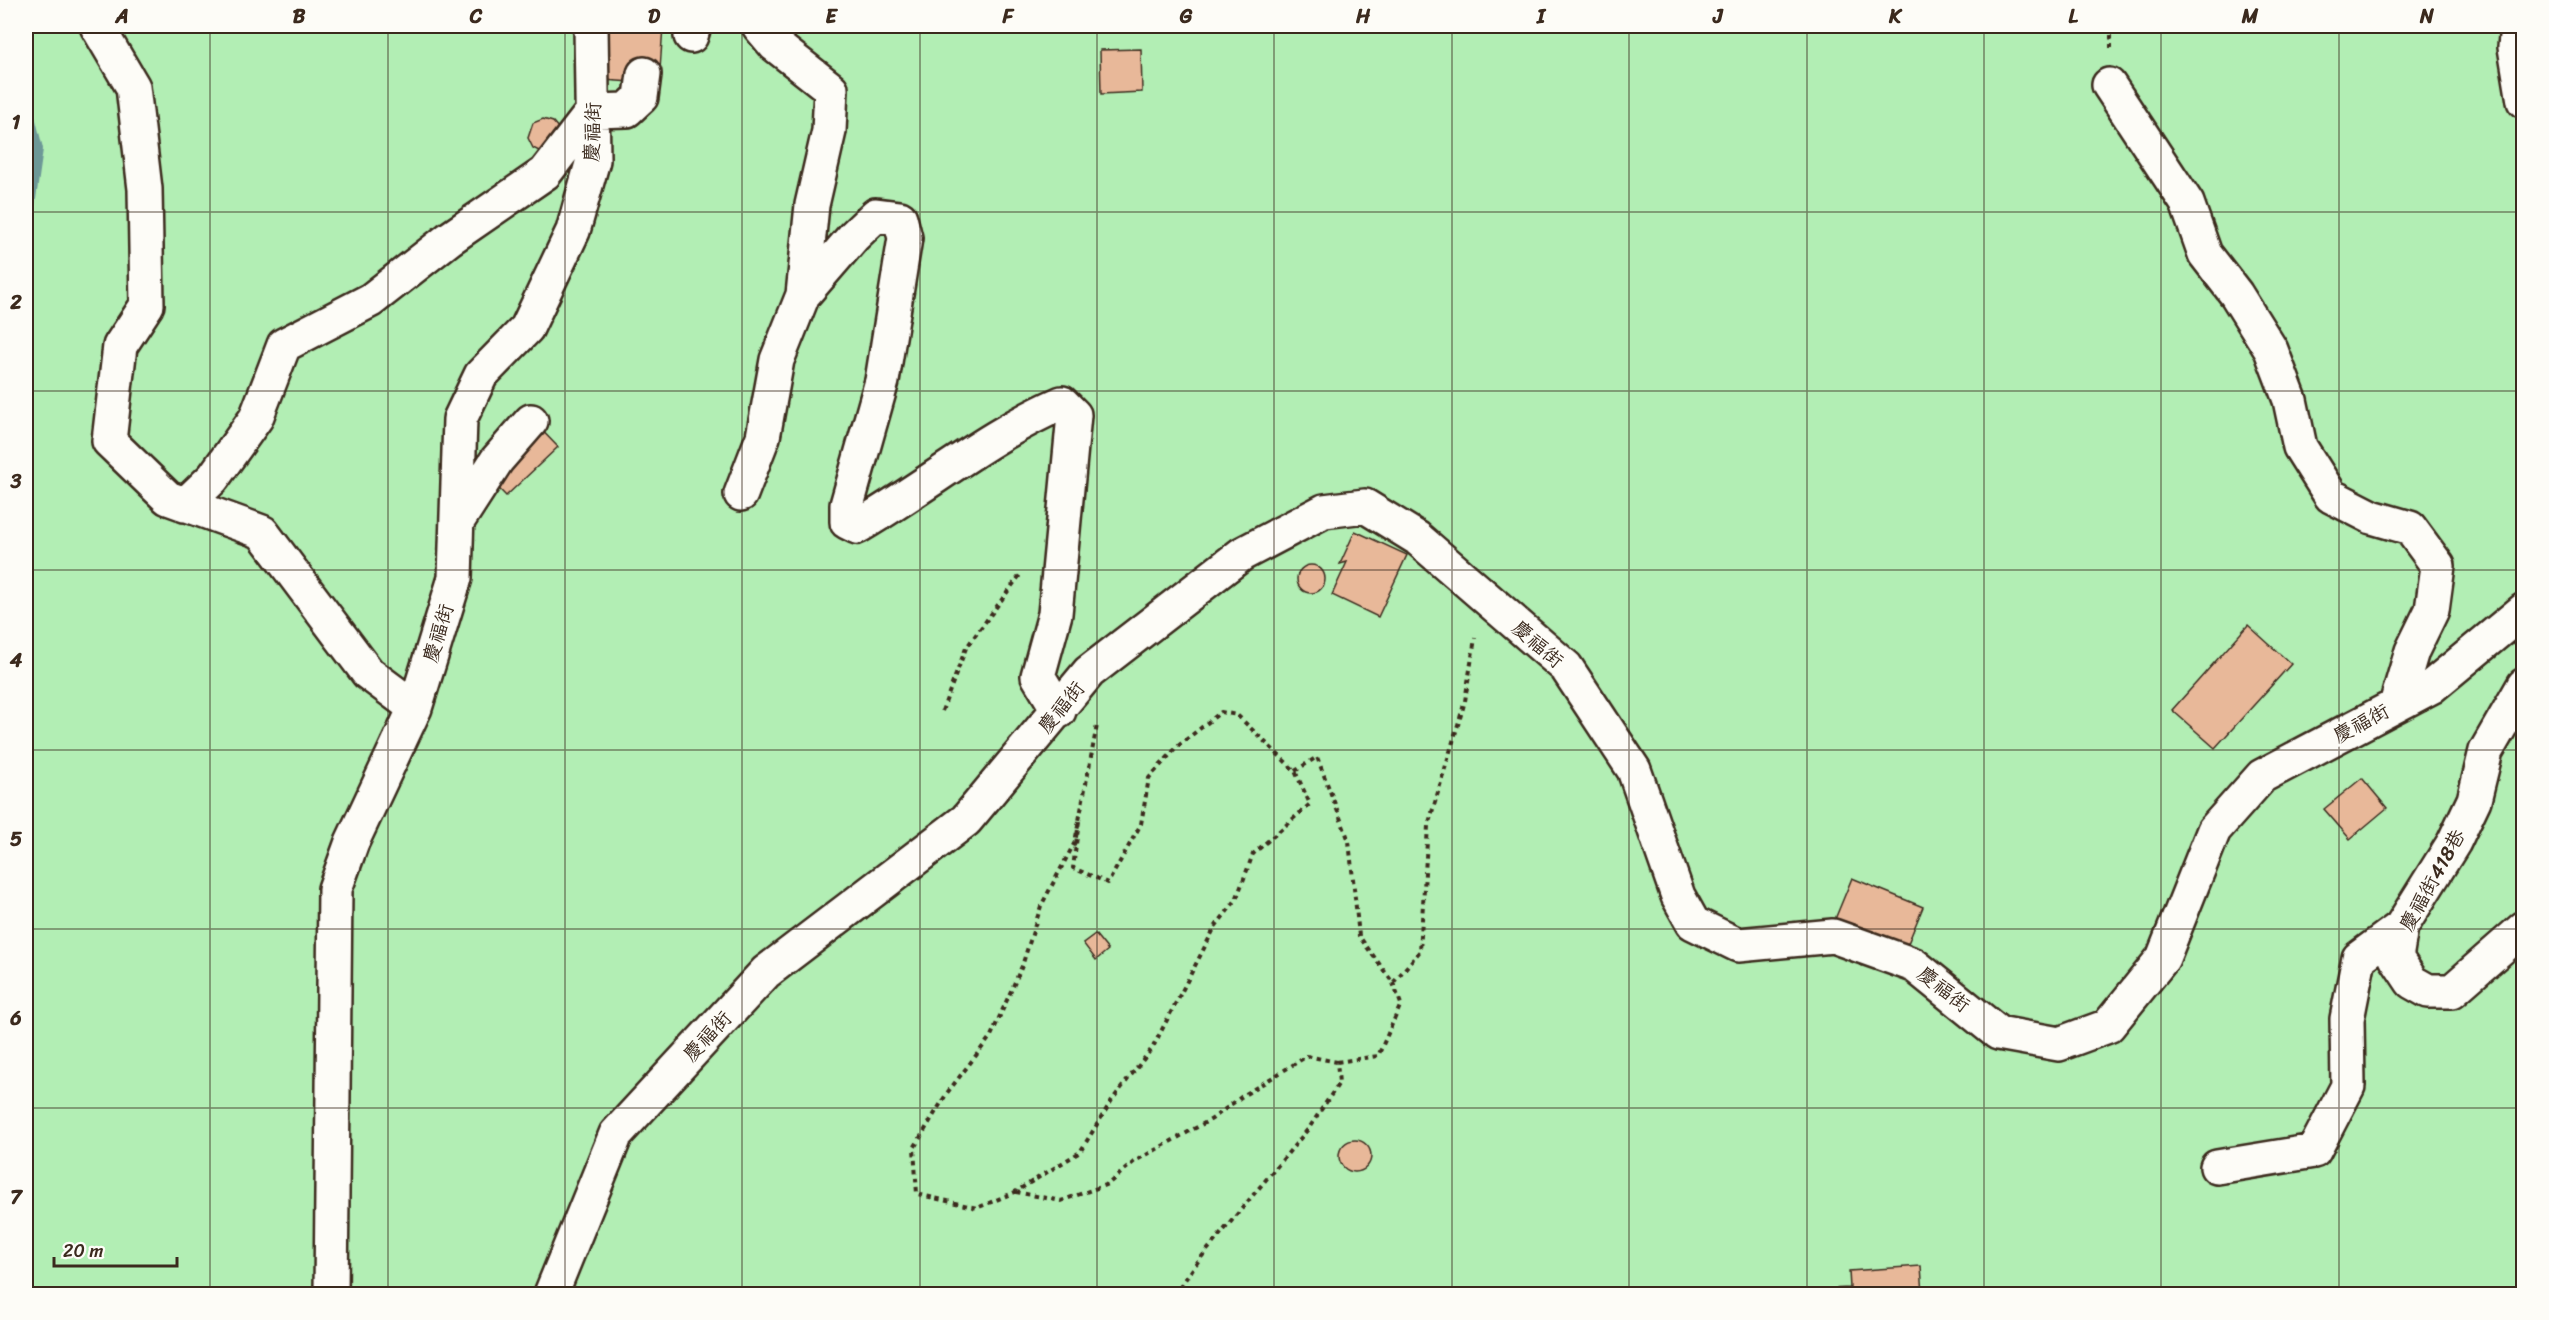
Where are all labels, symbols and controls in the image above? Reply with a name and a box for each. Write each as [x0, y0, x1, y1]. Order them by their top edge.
text: A [114, 0, 129, 34]
text: B [293, 0, 306, 34]
text: C [469, 0, 483, 34]
text: D [648, 0, 661, 34]
text: E [825, 0, 838, 34]
text: F [1002, 0, 1015, 34]
text: G [1179, 0, 1193, 34]
text: H [1355, 0, 1371, 34]
text: I [1536, 0, 1547, 34]
text: J [1712, 0, 1724, 34]
text: K [1888, 0, 1903, 34]
text: L [2068, 0, 2078, 34]
text: M [2241, 0, 2259, 34]
text: N [2419, 0, 2435, 34]
street label: 慶福街 [574, 101, 611, 163]
text: 1 [12, 105, 21, 140]
text: 2 [9, 285, 22, 320]
text: 3 [10, 464, 22, 499]
street label: 慶福街 [413, 599, 464, 667]
street label: 慶福街 [1504, 611, 1572, 677]
text: 4 [9, 643, 23, 678]
street label: 慶福街 [1029, 673, 1094, 742]
street label: 慶福街 [2327, 694, 2396, 753]
street label: 慶福街418巷 [2390, 821, 2476, 938]
text: 5 [10, 822, 22, 857]
street label: 慶福街 [1909, 957, 1978, 1022]
text: 6 [9, 1001, 22, 1036]
street label: 慶福街 [674, 1002, 741, 1070]
text: 7 [10, 1180, 23, 1215]
scale bar [54, 1230, 177, 1268]
text: 20 m [63, 1235, 103, 1267]

